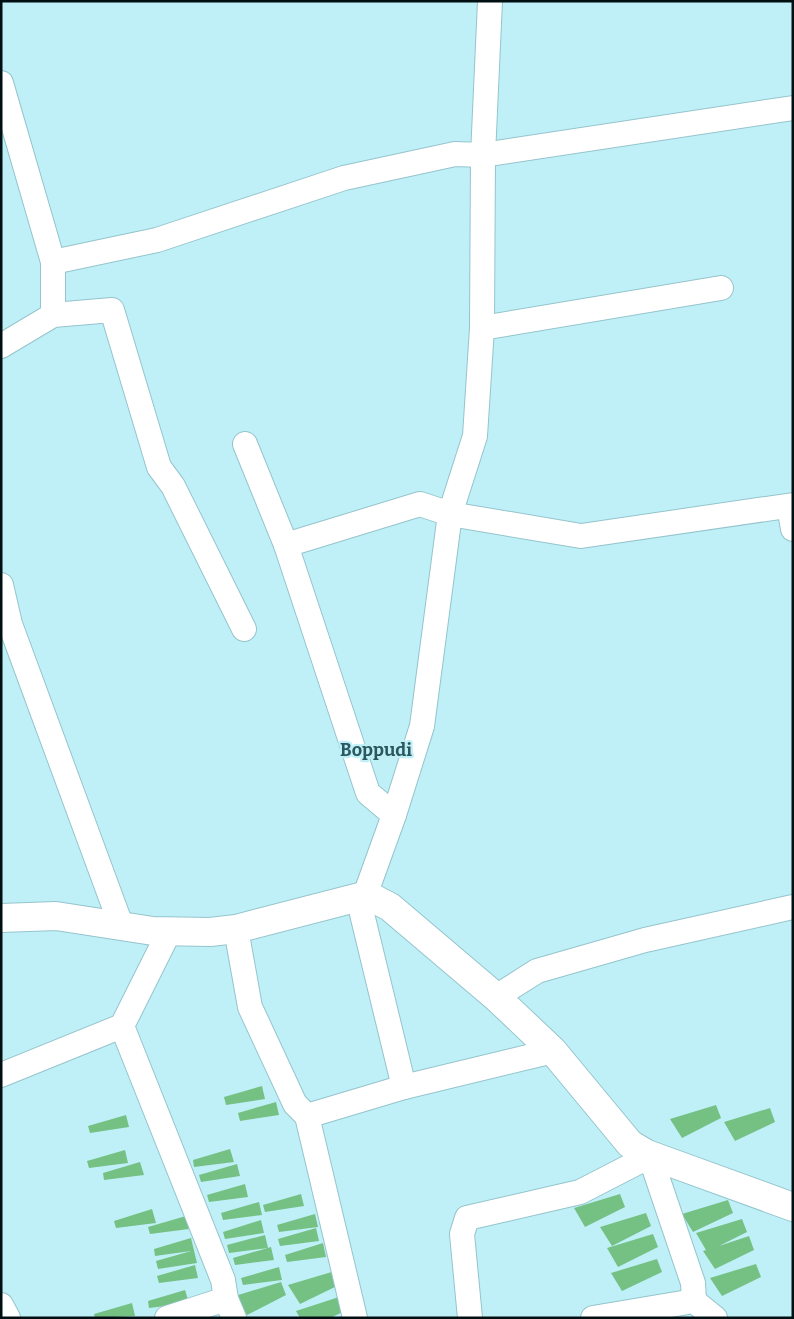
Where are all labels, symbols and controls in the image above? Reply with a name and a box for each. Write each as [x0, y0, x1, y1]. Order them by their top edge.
district label: Boppudi [340, 739, 412, 761]

